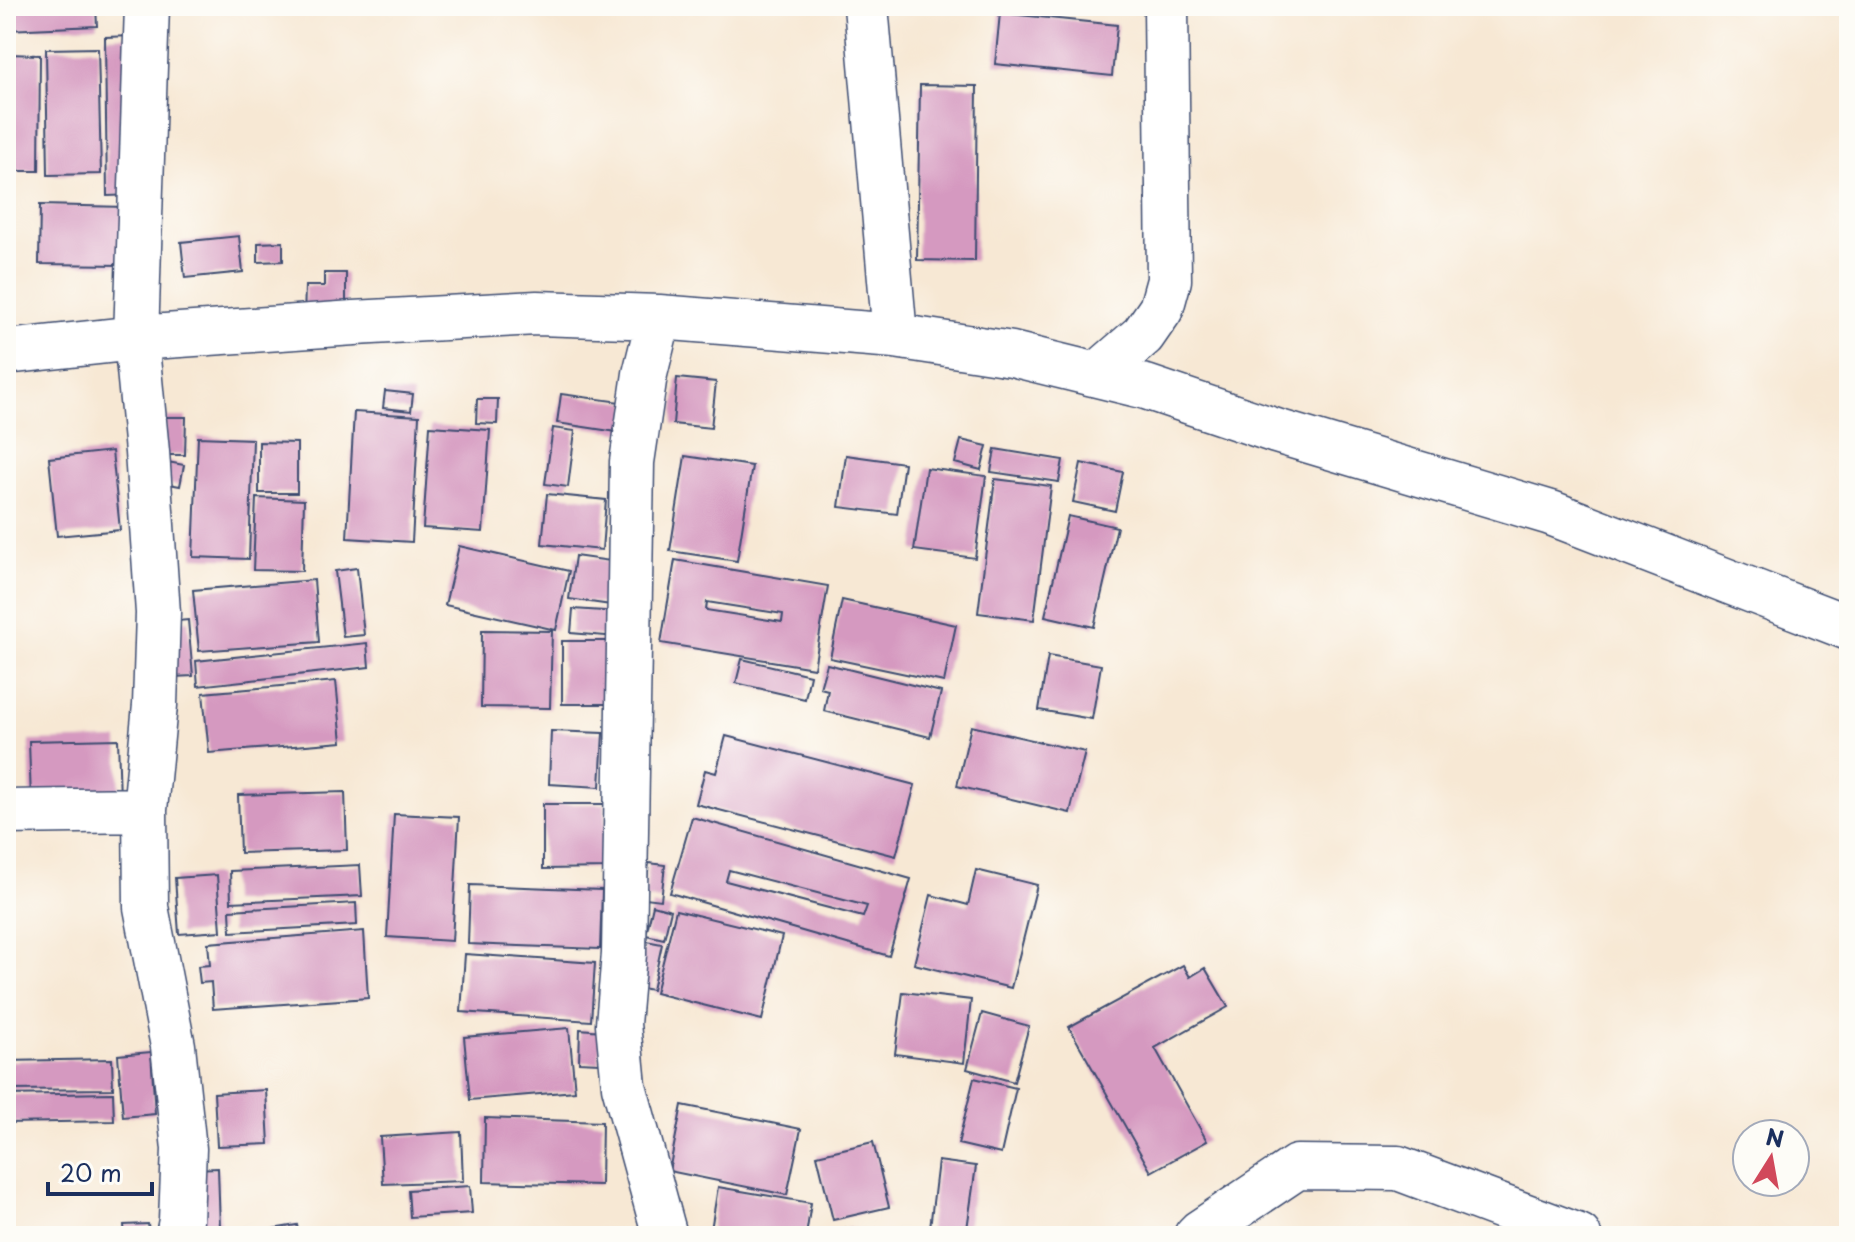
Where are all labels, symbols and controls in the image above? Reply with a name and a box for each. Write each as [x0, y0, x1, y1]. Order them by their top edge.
north arrow [1731, 1118, 1811, 1198]
text: N [1763, 1119, 1787, 1155]
scale bar [48, 1146, 152, 1196]
text: 20 m [60, 1154, 122, 1190]

